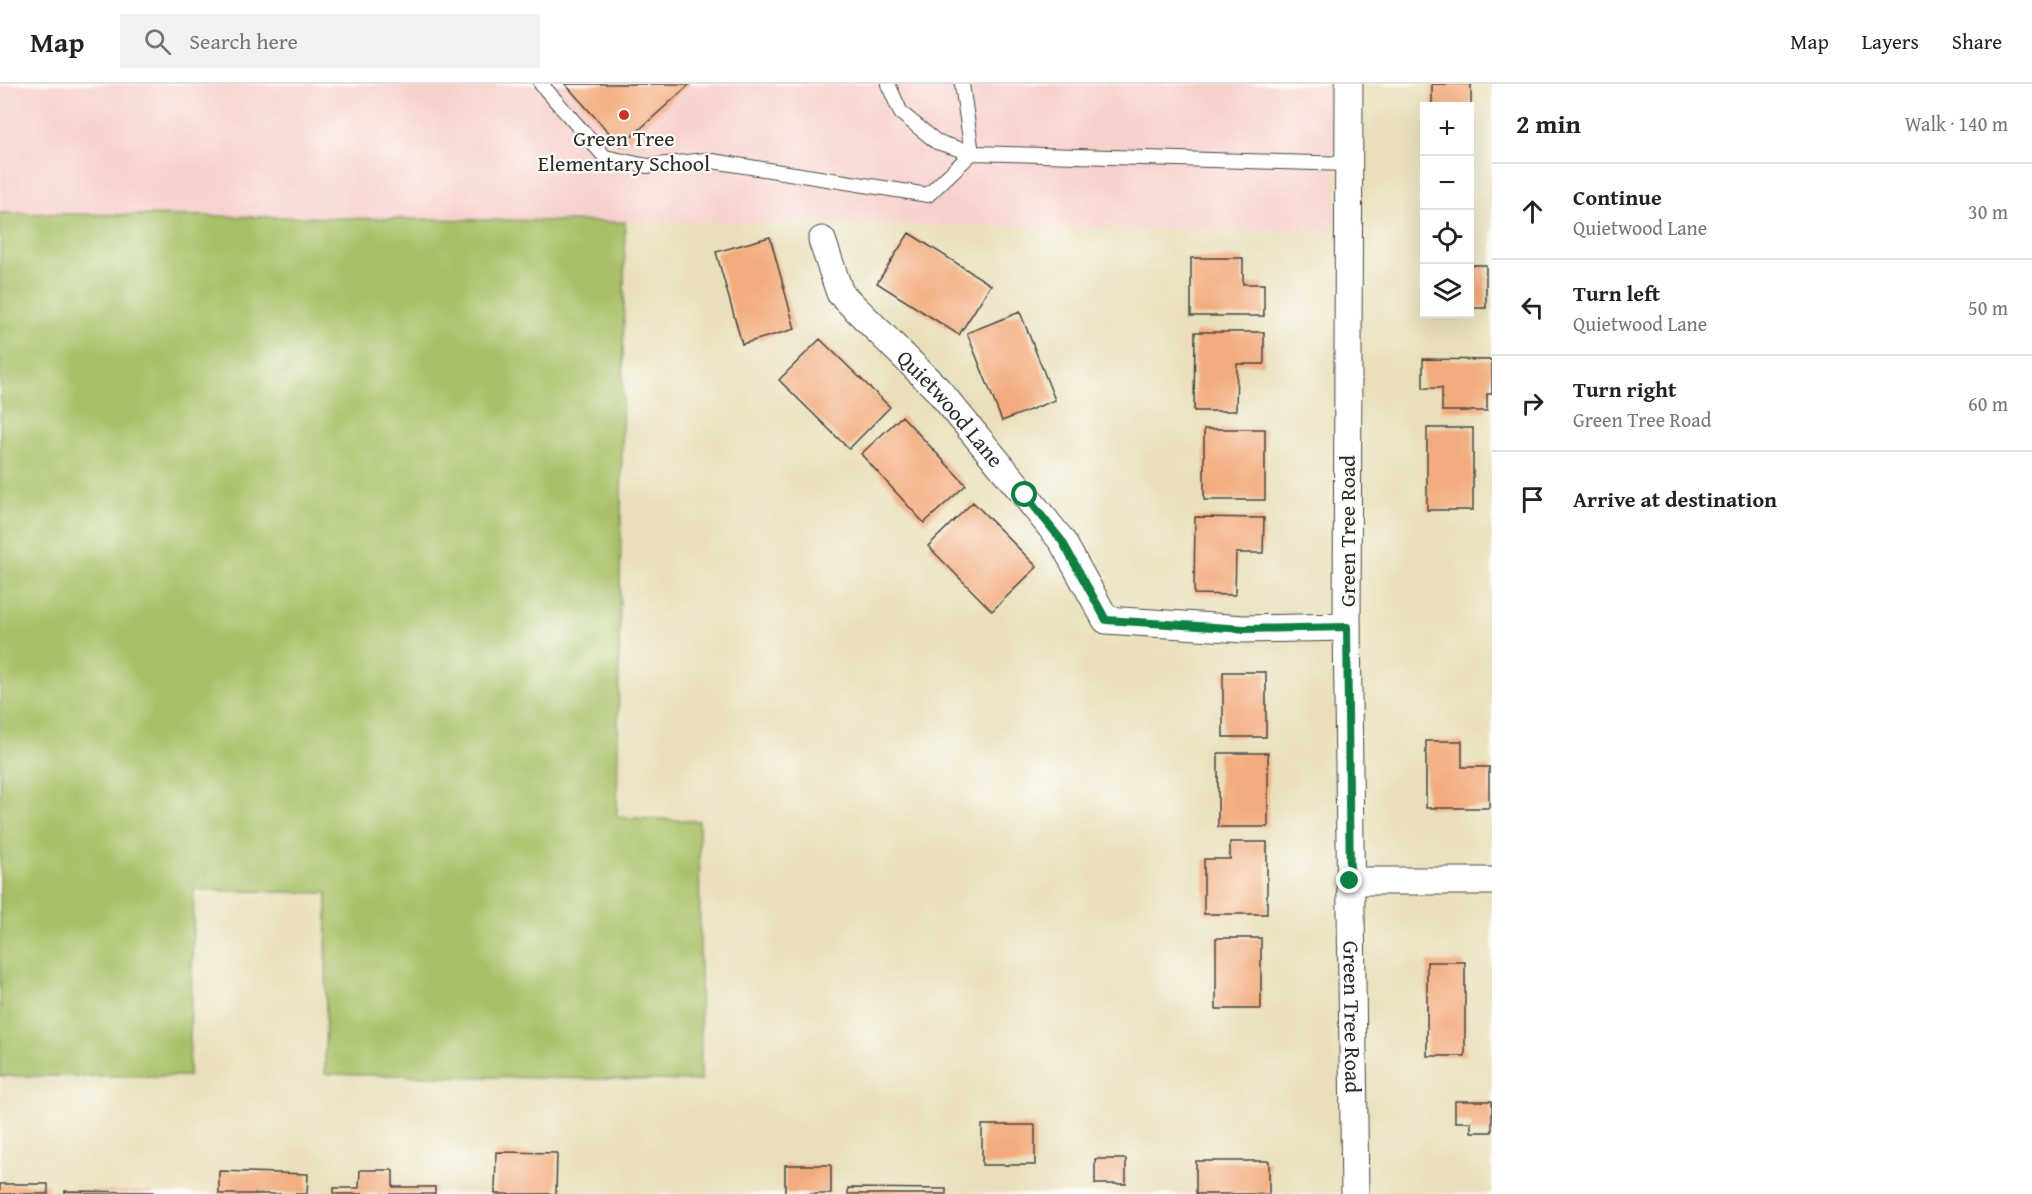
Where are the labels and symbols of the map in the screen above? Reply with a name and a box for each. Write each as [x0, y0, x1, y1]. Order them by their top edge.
marker: Green Tree Elementary School [617, 108, 631, 122]
place label: Green Tree Elementary School [538, 122, 710, 179]
street label: Quietwood Lane [890, 342, 1012, 474]
street label: Green Tree Road [1331, 455, 1363, 607]
route start [1011, 481, 1037, 507]
route end [1336, 867, 1362, 893]
street label: Green Tree Road [1335, 941, 1370, 1094]

